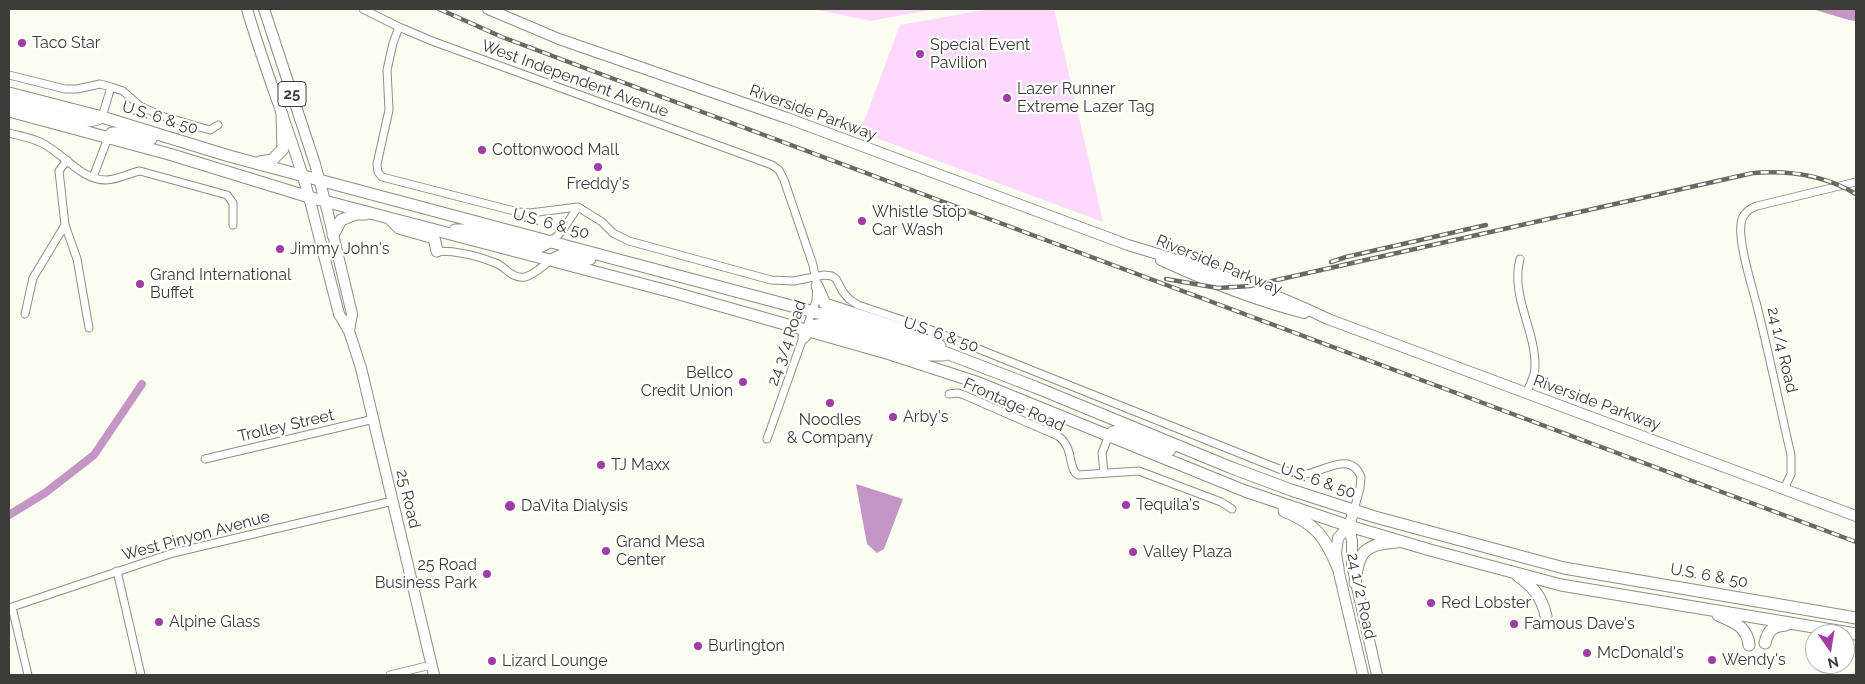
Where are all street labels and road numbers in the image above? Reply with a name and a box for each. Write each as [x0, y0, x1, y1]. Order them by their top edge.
street label: West Independent Avenue [479, 36, 671, 122]
street label: Riverside Parkway [747, 81, 879, 145]
road number: 25 [278, 82, 306, 106]
street label: U.S. 6 & 50 [120, 97, 200, 139]
street label: U.S. 6 & 50 [511, 205, 591, 243]
street label: Riverside Parkway [1153, 231, 1285, 299]
street label: 24 3/4 Road [763, 298, 811, 388]
street label: 24 1/4 Road [1763, 305, 1801, 395]
street label: U.S. 6 & 50 [901, 313, 981, 357]
street label: Riverside Parkway [1531, 371, 1663, 435]
street label: Frontage Road [960, 374, 1068, 436]
street label: Trolley Street [236, 406, 336, 446]
street label: U.S. 6 & 50 [1278, 459, 1358, 503]
street label: 25 Road [392, 468, 424, 530]
street label: West Pinyon Avenue [120, 507, 272, 565]
street label: 24 1/2 Road [1342, 551, 1380, 641]
street label: U.S. 6 & 50 [1669, 560, 1749, 592]

